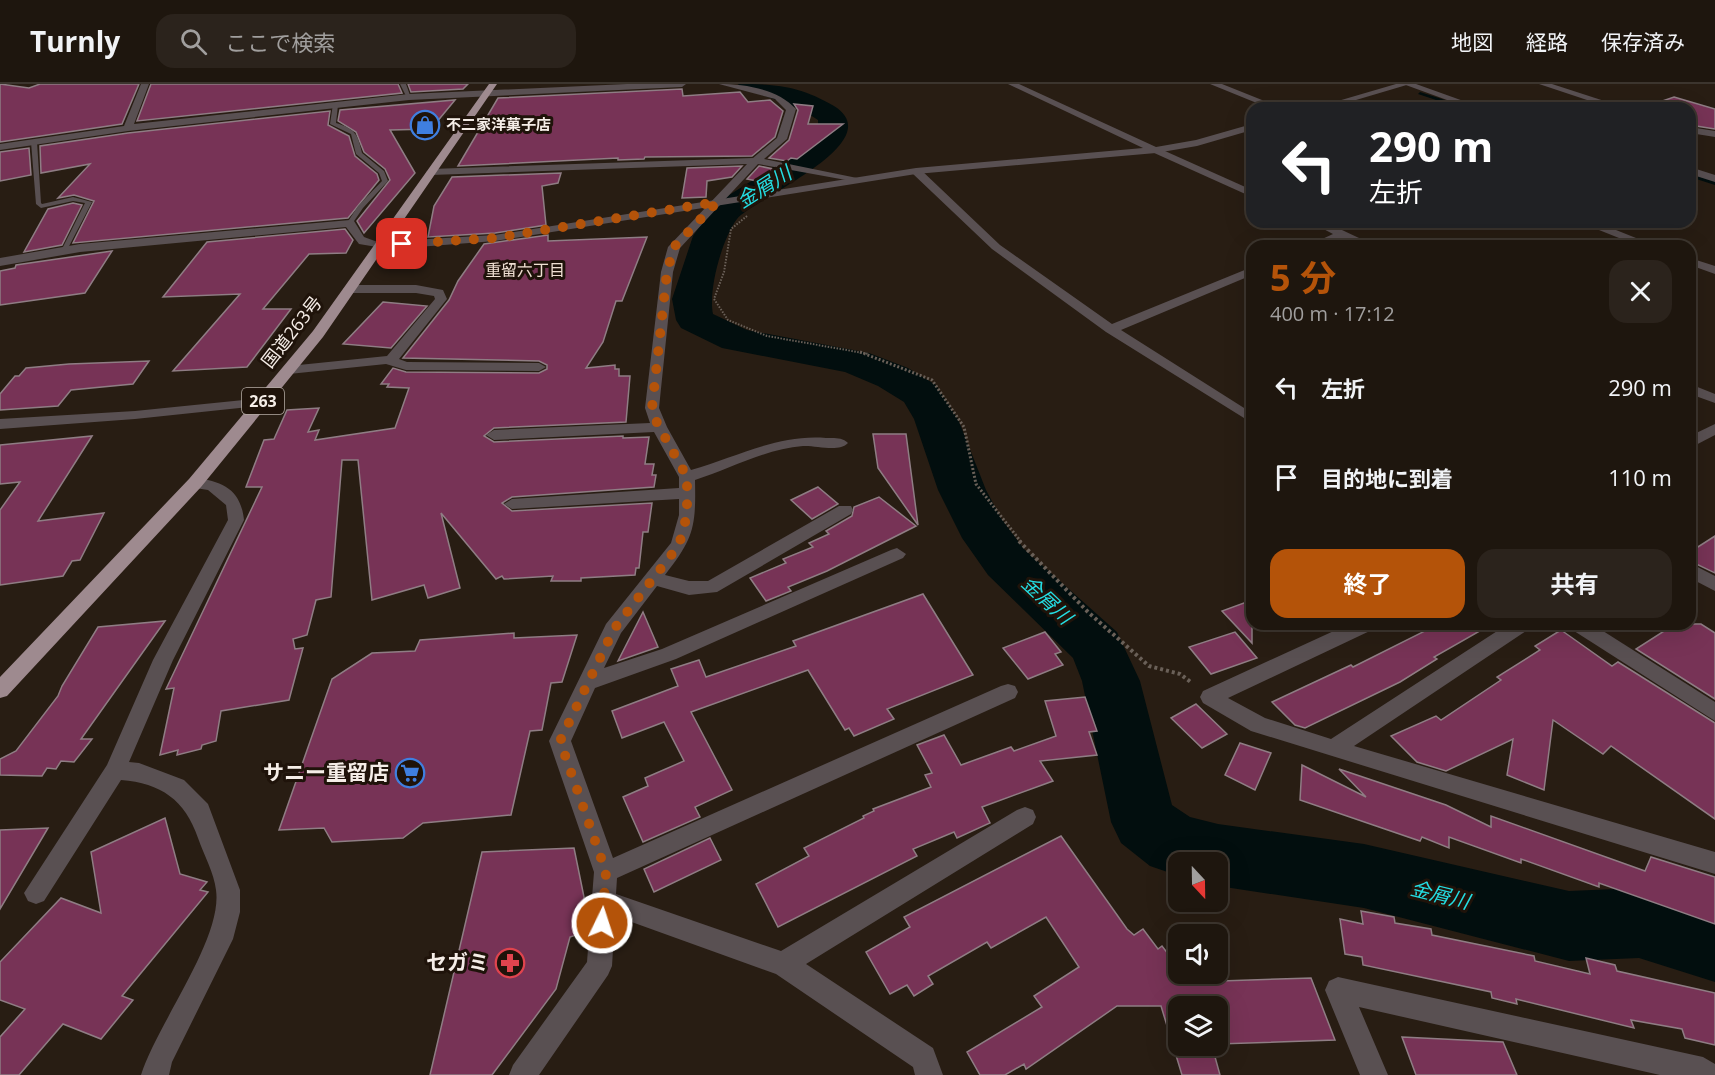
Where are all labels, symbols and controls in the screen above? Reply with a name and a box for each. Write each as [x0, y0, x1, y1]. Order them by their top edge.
search box [156, 14, 576, 68]
text: Turnly [30, 22, 120, 60]
icon: search [177, 25, 210, 58]
text: ここで検索 [225, 27, 335, 57]
text: 地図 [1451, 28, 1493, 56]
text: 経路 [1526, 28, 1568, 56]
text: 保存済み [1601, 28, 1685, 56]
shop icon: 不二家洋菓子店 [409, 109, 441, 141]
place label: 不二家洋菓子店 [446, 114, 551, 134]
text: 290 m [1369, 117, 1493, 174]
icon: left [1270, 126, 1348, 204]
water label: 金屑川 [731, 158, 798, 214]
text: 左折 [1369, 173, 1423, 210]
pin [376, 218, 427, 269]
icon: arrive [385, 227, 418, 260]
text: 5 分 [1270, 253, 1336, 302]
district label: 重留六丁目 [485, 259, 565, 281]
button: close [1609, 260, 1672, 323]
street label: 国道263号 [256, 291, 327, 372]
text: 400 m · 17:12 [1270, 300, 1395, 327]
icon: left [1270, 371, 1303, 404]
text: 290 m [1608, 372, 1672, 402]
text: 左折 [1321, 373, 1365, 403]
road number: 263 [242, 388, 284, 414]
icon: arrive [1270, 461, 1303, 494]
text: 110 m [1608, 462, 1672, 492]
text: 目的地に到着 [1321, 463, 1453, 493]
button: 終了 [1270, 549, 1465, 618]
button: 共有 [1477, 549, 1672, 618]
water label: 金屑川 [1016, 569, 1080, 631]
supermarket icon: サニー重留店 [394, 757, 426, 789]
place label: サニー重留店 [263, 758, 389, 786]
north arrow [1168, 852, 1228, 912]
map controls [1168, 852, 1228, 1056]
water label: 金屑川 [1408, 874, 1474, 915]
position arrow [570, 891, 634, 955]
button: sound [1168, 924, 1228, 984]
pharmacy icon: セガミ [494, 947, 526, 979]
place label: セガミ [426, 948, 489, 976]
button: layers [1168, 996, 1228, 1056]

